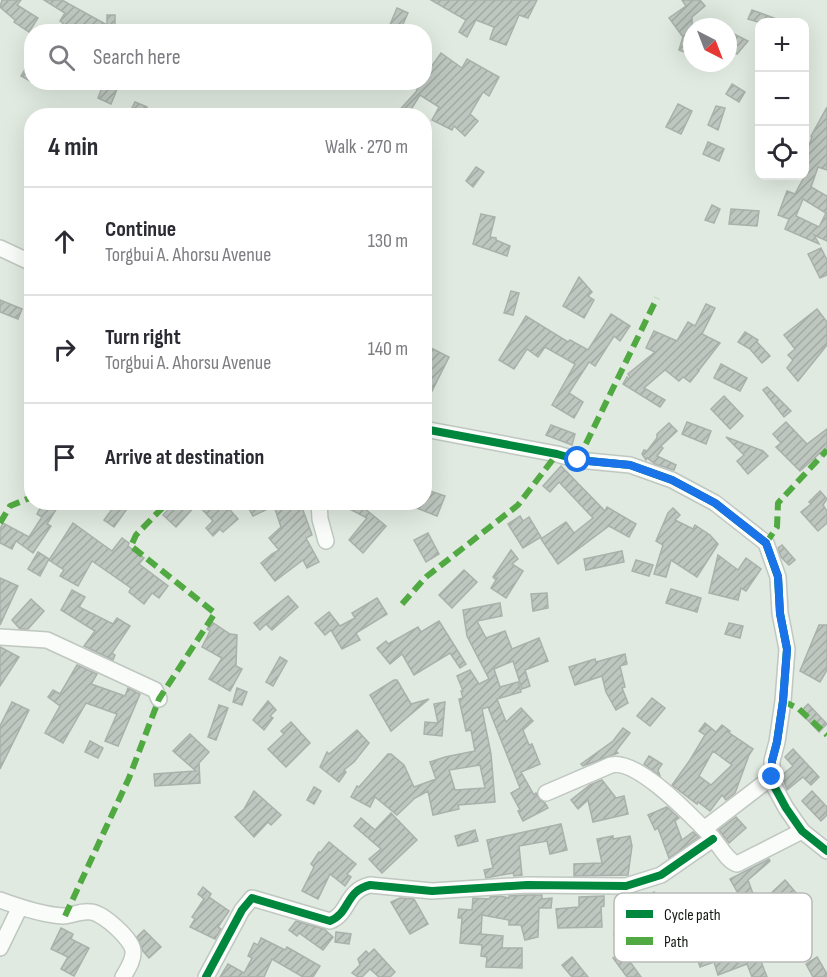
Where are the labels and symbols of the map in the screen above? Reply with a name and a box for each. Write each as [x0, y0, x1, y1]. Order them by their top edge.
north arrow [683, 18, 737, 72]
route start [564, 446, 590, 472]
route end [758, 763, 784, 789]
legend [614, 893, 812, 962]
text: Cycle path [664, 906, 721, 925]
text: Path [664, 933, 688, 952]

